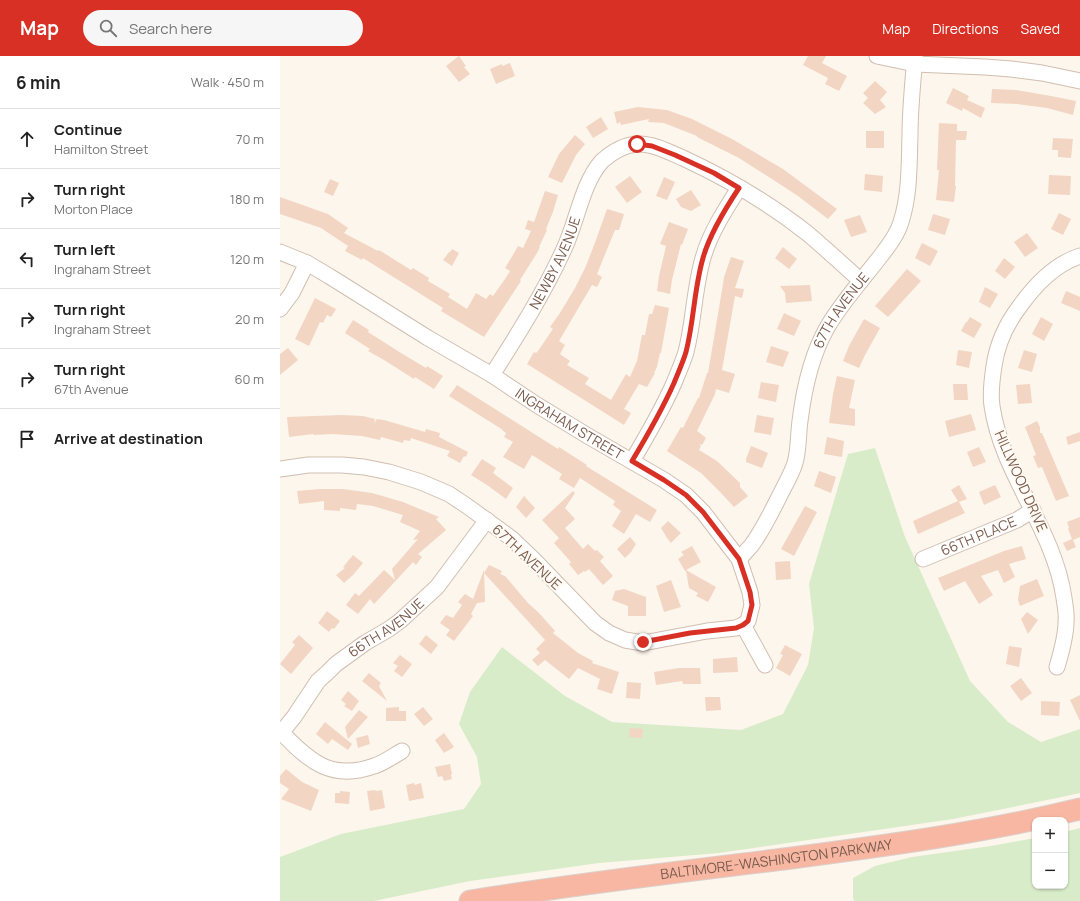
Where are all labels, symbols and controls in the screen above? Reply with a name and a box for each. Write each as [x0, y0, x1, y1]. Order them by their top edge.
search box [83, 10, 363, 46]
text: Map [20, 15, 59, 41]
icon: search [97, 17, 119, 39]
text: Search here [129, 18, 212, 39]
text: Map [882, 19, 910, 38]
text: Directions [932, 19, 999, 38]
text: Saved [1021, 19, 1060, 38]
text: 6 min [16, 71, 61, 94]
text: Walk · 450 m [191, 73, 264, 91]
text: Continue [54, 119, 122, 140]
icon: ahead [16, 128, 38, 150]
text: 70 m [236, 130, 264, 148]
route start [628, 135, 646, 153]
text: Hamilton Street [54, 140, 148, 158]
text: Turn right [54, 179, 125, 200]
icon: right [16, 188, 38, 210]
text: 180 m [230, 190, 264, 208]
text: Morton Place [54, 200, 133, 218]
street label: NEWBY AVENUE [525, 214, 584, 312]
text: Turn left [54, 239, 116, 260]
icon: left [16, 248, 38, 270]
text: 120 m [230, 250, 264, 268]
text: Ingraham Street [54, 260, 151, 278]
street label: 67TH AVENUE [808, 268, 873, 351]
text: Turn right [54, 299, 125, 320]
icon: right [16, 308, 38, 330]
text: 20 m [235, 310, 264, 328]
text: Ingraham Street [54, 320, 151, 338]
text: Turn right [54, 359, 125, 380]
icon: right [16, 368, 38, 390]
text: 60 m [234, 370, 264, 388]
text: 67th Avenue [54, 380, 129, 398]
street label: INGRAHAM STREET [512, 383, 628, 464]
street label: HILLWOOD DRIVE [991, 427, 1052, 535]
icon: arrive [16, 428, 38, 450]
text: Arrive at destination [54, 428, 203, 449]
street label: 66TH PLACE [937, 511, 1019, 560]
street label: 67TH AVENUE [489, 520, 566, 594]
street label: 66TH AVENUE [344, 594, 428, 661]
route end [634, 633, 652, 651]
map controls [1032, 817, 1068, 889]
button: + [1032, 817, 1068, 853]
street label: BALTIMORE-WASHINGTON PARKWAY [659, 834, 893, 883]
button: − [1032, 853, 1068, 889]

